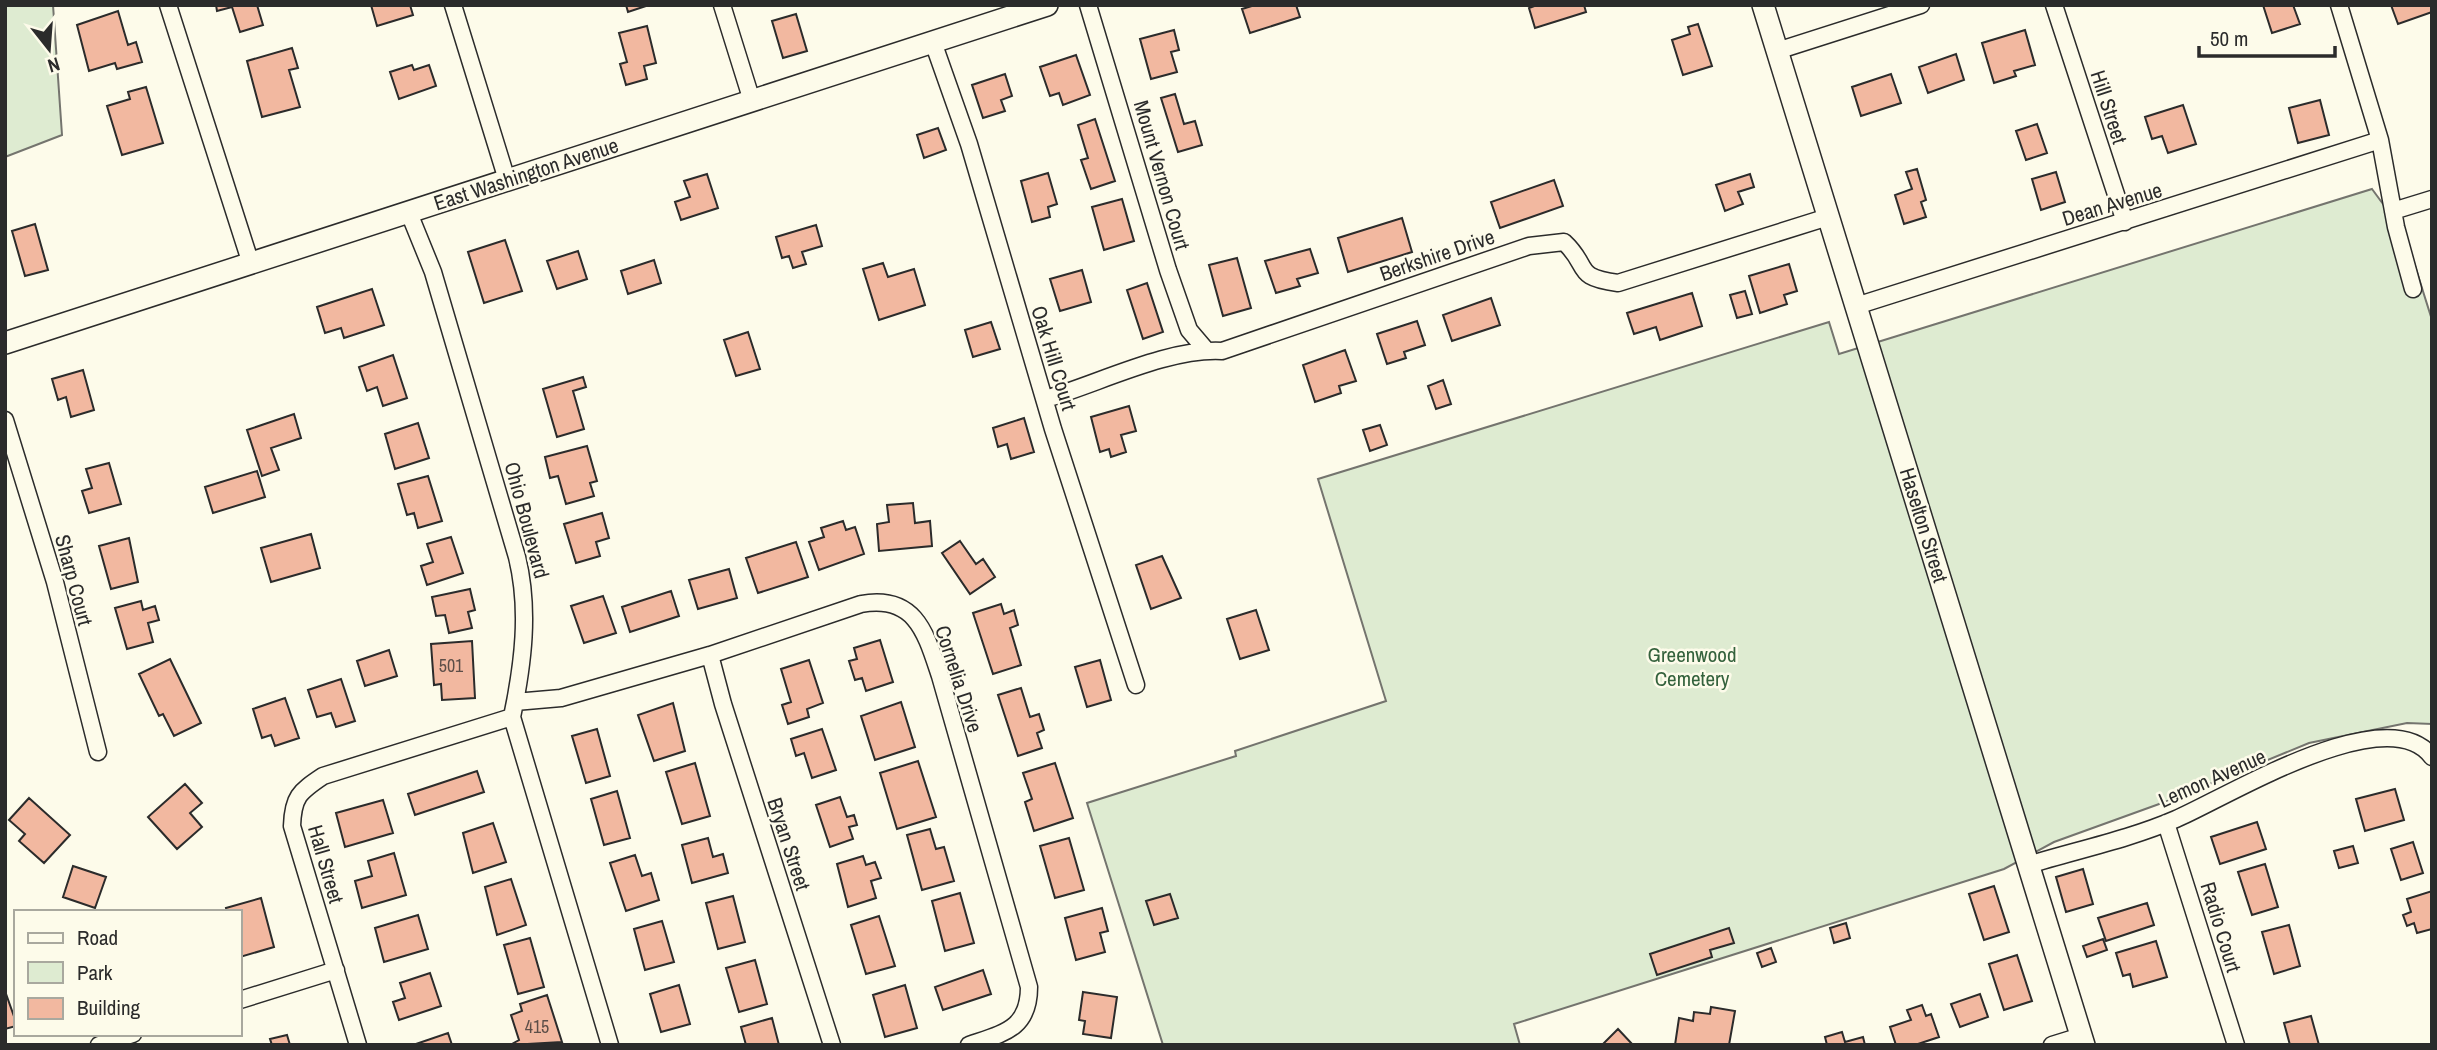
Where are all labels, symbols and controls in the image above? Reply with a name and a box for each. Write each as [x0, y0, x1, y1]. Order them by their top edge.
north arrow [14, 14, 84, 84]
scale bar [2199, 14, 2336, 58]
text: 50 m [2210, 24, 2248, 53]
text: N [45, 51, 63, 79]
street label: Hill Street [2084, 67, 2135, 148]
street label: Mount Vernon Court [1127, 97, 1197, 253]
street label: East Washington Avenue [430, 130, 622, 218]
street label: Dean Avenue [2058, 175, 2166, 233]
street label: Berkshire Drive [1376, 222, 1498, 288]
street label: Oak Hill Court [1024, 302, 1084, 414]
street label: Ohio Boulevard [498, 458, 556, 582]
street label: Haselton Street [1893, 464, 1955, 586]
street label: Sharp Court [48, 531, 100, 629]
street label: Cornelia Drive [928, 622, 990, 736]
park label: Greenwood Cemetery [1647, 640, 1737, 693]
house number: 501 [439, 653, 464, 678]
street label: Lemon Avenue [2154, 741, 2270, 815]
street label: Bryan Street [760, 794, 818, 894]
street label: Hall Street [301, 821, 351, 907]
street label: Radio Court [2194, 878, 2248, 976]
legend [14, 910, 242, 1036]
text: Road [77, 923, 118, 952]
text: Park [77, 958, 113, 987]
text: Building [77, 993, 141, 1022]
house number: 415 [525, 1014, 549, 1039]

